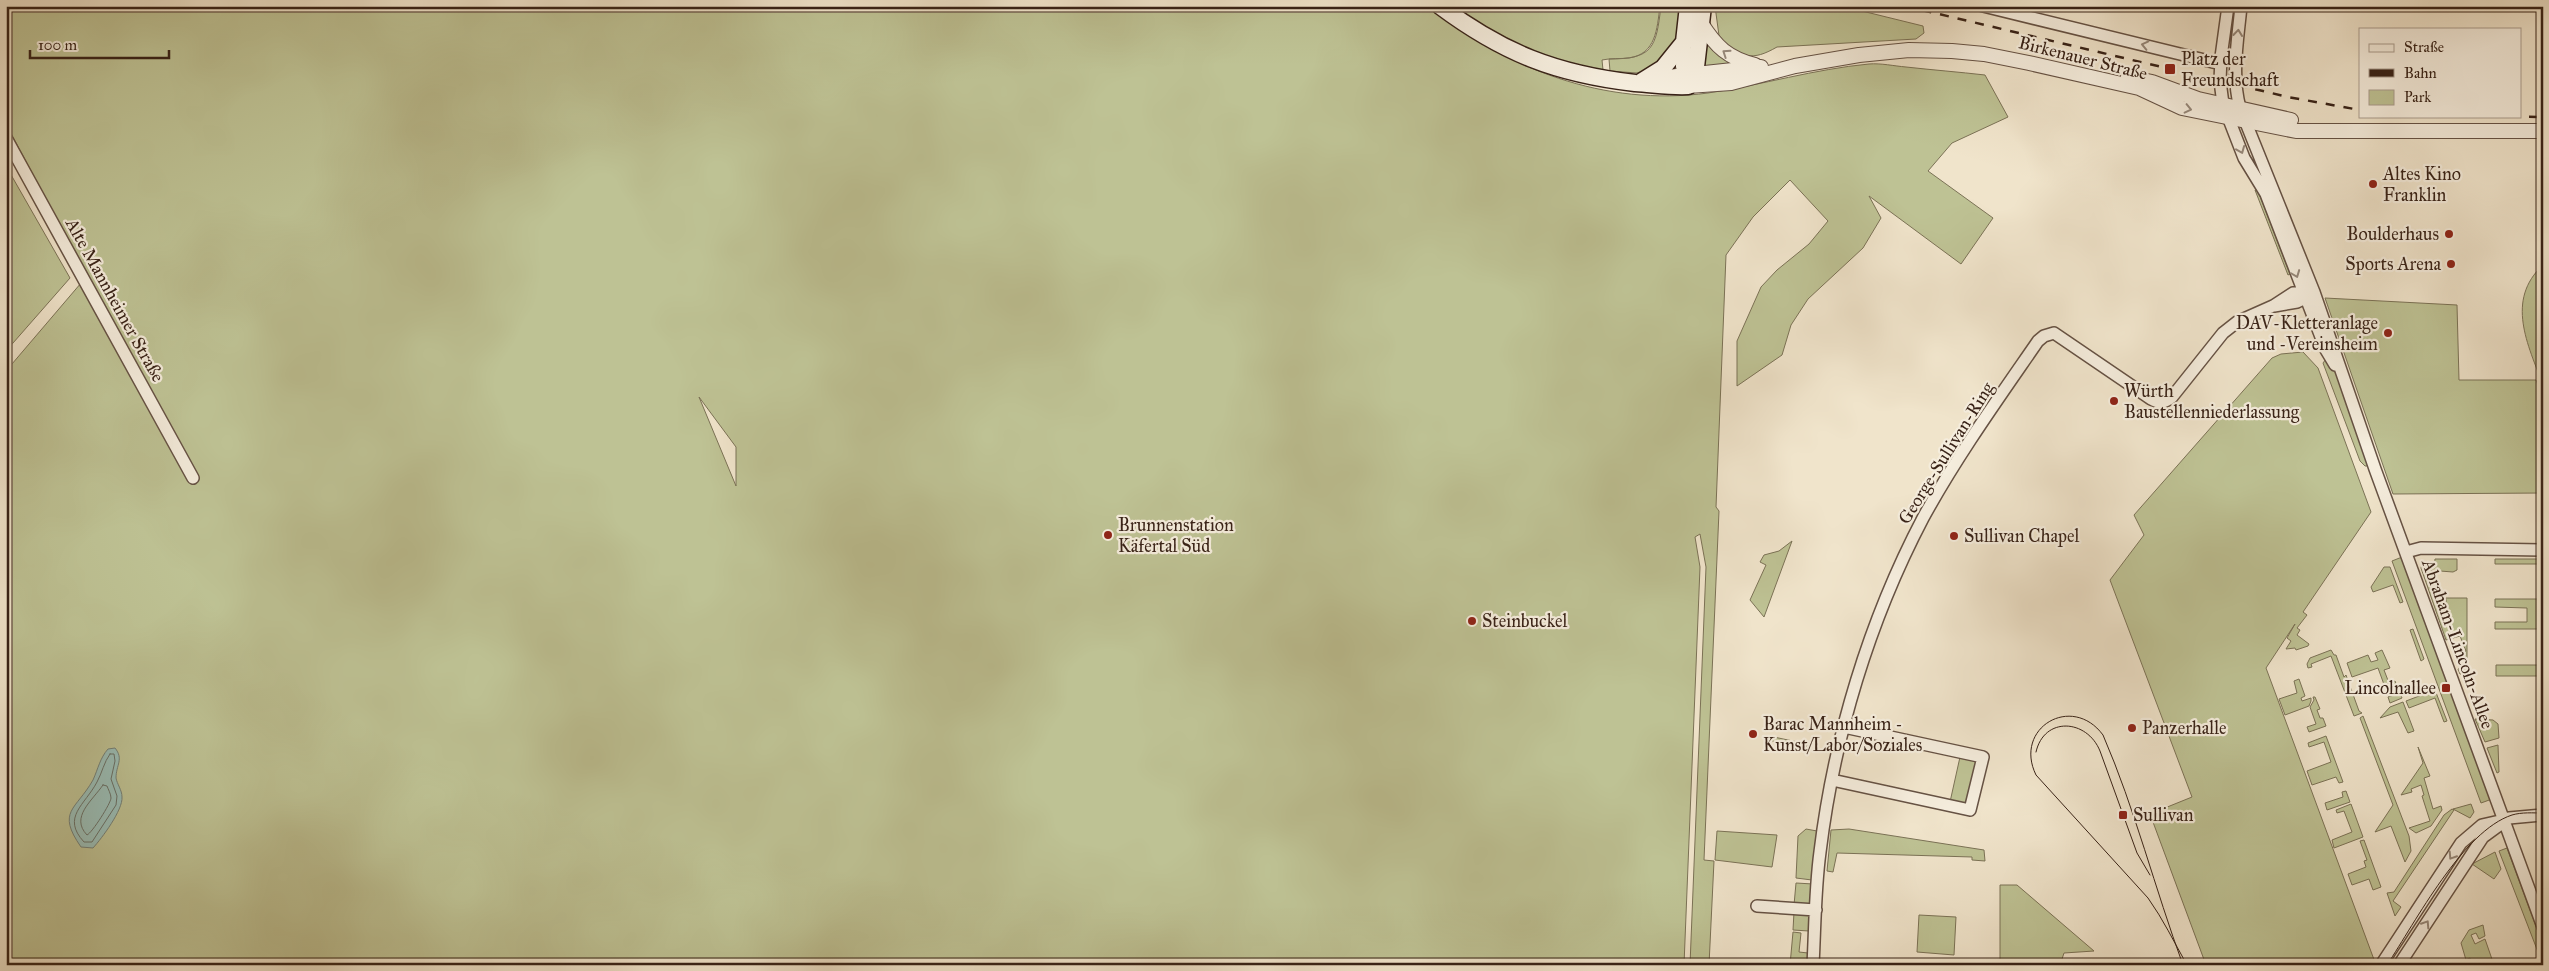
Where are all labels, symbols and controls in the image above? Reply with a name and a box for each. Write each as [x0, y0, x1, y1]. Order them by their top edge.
scale bar [30, 28, 169, 60]
legend [2359, 28, 2522, 118]
one-way arrow [2232, 29, 2243, 37]
street label: Birkenauer Straße [2016, 31, 2150, 85]
text: 100 m [38, 36, 78, 54]
text: Straße [2404, 38, 2444, 56]
one-way arrow [2140, 40, 2149, 51]
place label: Platz der Freundschaft [2181, 48, 2280, 91]
one-way arrow [1722, 50, 1731, 60]
marker: Platz der Freundschaft [2163, 62, 2177, 76]
text: Bahn [2404, 64, 2437, 82]
text: Park [2404, 88, 2431, 106]
one-way arrow [2183, 103, 2192, 114]
one-way arrow [2235, 145, 2245, 154]
place label: Altes Kino Franklin [2382, 163, 2461, 206]
marker: Altes Kino Franklin [2367, 178, 2379, 190]
street label: Alte Mannheimer Straße [60, 213, 169, 386]
place label: Boulderhaus [2347, 223, 2439, 245]
marker: Boulderhaus [2443, 228, 2455, 240]
place label: Sports Arena [2345, 253, 2441, 275]
marker: Sports Arena [2445, 258, 2457, 270]
one-way arrow [2290, 269, 2300, 278]
place label: DAV-Kletteranlage und -Vereinsheim [2236, 312, 2378, 355]
marker: DAV-Kletteranlage und -Vereinsheim [2382, 327, 2394, 339]
street label: George-Sullivan-Ring [1893, 377, 2000, 529]
place label: Würth Baustellenniederlassung [2124, 380, 2300, 424]
marker: Würth Baustellenniederlassung [2108, 395, 2120, 407]
place label: Brunnenstation Käfertal Süd [1118, 514, 1234, 557]
place label: Sullivan Chapel [1964, 525, 2080, 547]
marker: Brunnenstation Käfertal Süd [1102, 529, 1114, 541]
marker: Sullivan Chapel [1948, 530, 1960, 542]
street label: Abraham-Lincoln-Allee [2417, 555, 2499, 732]
place label: Steinbuckel [1482, 610, 1567, 632]
marker: Steinbuckel [1466, 615, 1478, 627]
place label: Lincolnallee [2344, 677, 2436, 699]
marker: Lincolnallee [2440, 682, 2452, 694]
place label: Barac Mannheim - Kunst/Labor/Soziales [1763, 713, 1922, 756]
place label: Panzerhalle [2142, 717, 2227, 739]
marker: Panzerhalle [2126, 722, 2138, 734]
marker: Barac Mannheim - Kunst/Labor/Soziales [1747, 728, 1759, 740]
place label: Sullivan [2133, 804, 2194, 826]
marker: Sullivan [2117, 809, 2129, 821]
one-way arrow [2449, 851, 2459, 860]
one-way arrow [2419, 920, 2429, 929]

